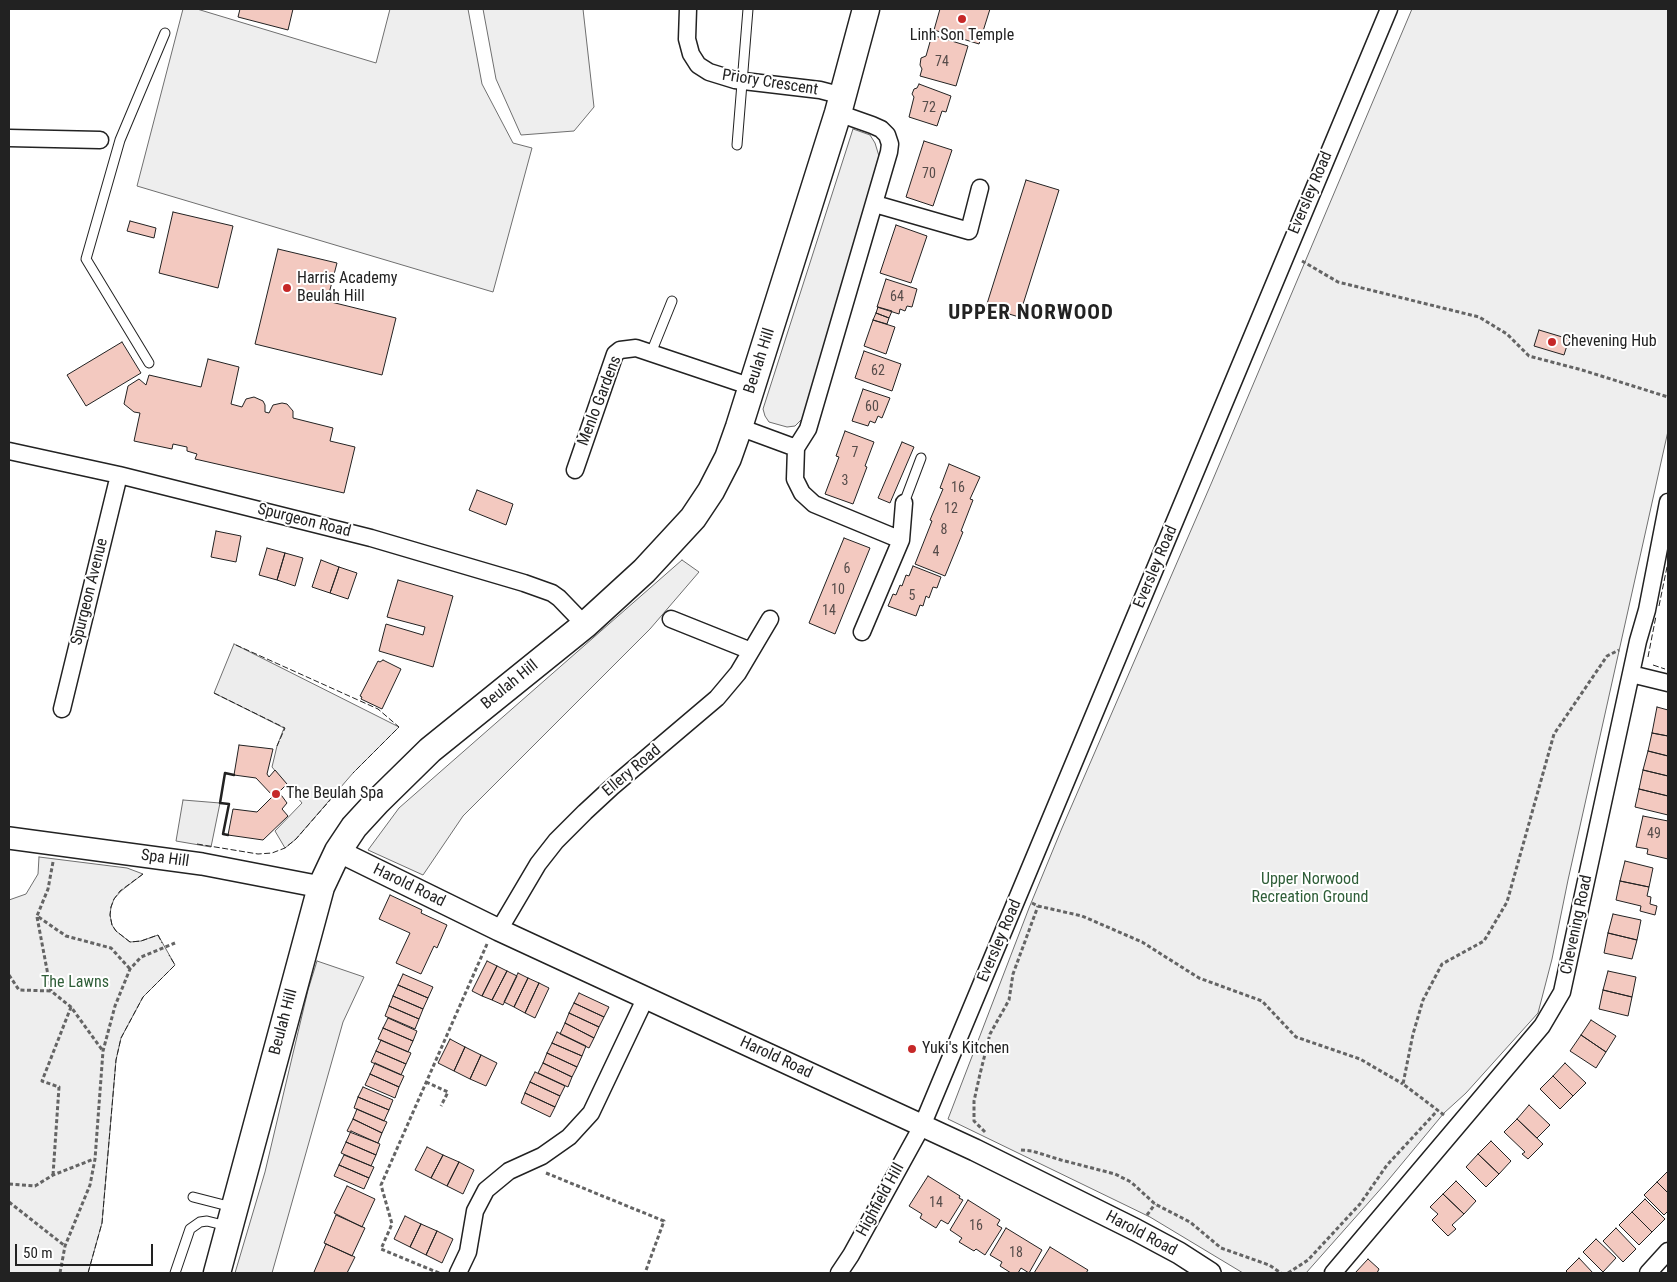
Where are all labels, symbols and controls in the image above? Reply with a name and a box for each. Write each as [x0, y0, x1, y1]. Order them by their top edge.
marker: Linh Son Temple [956, 13, 968, 25]
place label: Linh Son Temple [910, 26, 1014, 46]
house number: 74 [935, 54, 949, 70]
street label: Priory Crescent [721, 66, 819, 100]
house number: 72 [922, 100, 936, 116]
street label: Eversley Road [1285, 149, 1337, 237]
house number: 70 [922, 166, 936, 182]
place label: Harris Academy Beulah Hill [297, 269, 397, 307]
marker: Harris Academy Beulah Hill [281, 282, 293, 294]
house number: 64 [890, 289, 904, 305]
district label: UPPER NORWOOD [947, 301, 1115, 327]
street label: Beulah Hill [740, 326, 780, 396]
place label: Chevening Hub [1562, 332, 1657, 352]
marker: Chevening Hub [1546, 336, 1558, 348]
street label: Menlo Gardens [574, 353, 626, 449]
house number: 62 [871, 363, 885, 379]
house number: 60 [865, 399, 879, 415]
house number: 7 [852, 445, 858, 461]
house number: 3 [842, 473, 848, 489]
house number: 16 [951, 480, 965, 496]
street label: Spurgeon Road [255, 500, 353, 542]
house number: 12 [944, 501, 958, 517]
house number: 8 [941, 522, 947, 538]
street label: Eversley Road [1130, 523, 1182, 611]
street label: Spurgeon Avenue [67, 537, 113, 647]
house number: 4 [933, 544, 939, 560]
house number: 6 [844, 561, 850, 577]
house number: 10 [831, 582, 845, 598]
house number: 5 [909, 588, 915, 604]
house number: 14 [822, 603, 836, 619]
street label: Beulah Hill [478, 656, 542, 714]
street label: Ellery Road [599, 741, 665, 801]
place label: The Beulah Spa [286, 784, 384, 804]
marker: The Beulah Spa [270, 788, 282, 800]
house number: 49 [1647, 826, 1661, 842]
street label: Spa Hill [140, 846, 190, 872]
street label: Harold Road [370, 860, 448, 912]
park label: Upper Norwood Recreation Ground [1252, 870, 1368, 908]
street label: Chevening Road [1557, 873, 1597, 977]
street label: Eversley Road [974, 897, 1026, 985]
park label: The Lawns [41, 973, 109, 993]
street label: Beulah Hill [266, 987, 302, 1057]
street label: Harold Road [737, 1033, 815, 1083]
place label: Yuki's Kitchen [922, 1039, 1009, 1059]
marker: Yuki's Kitchen [906, 1043, 918, 1055]
street label: Highfield Hill [853, 1160, 909, 1240]
house number: 14 [929, 1195, 943, 1211]
street label: Harold Road [1102, 1207, 1180, 1261]
house number: 16 [969, 1218, 983, 1234]
scale bar [18, 1234, 155, 1266]
text: 50 m [23, 1244, 53, 1262]
house number: 18 [1009, 1245, 1023, 1261]

